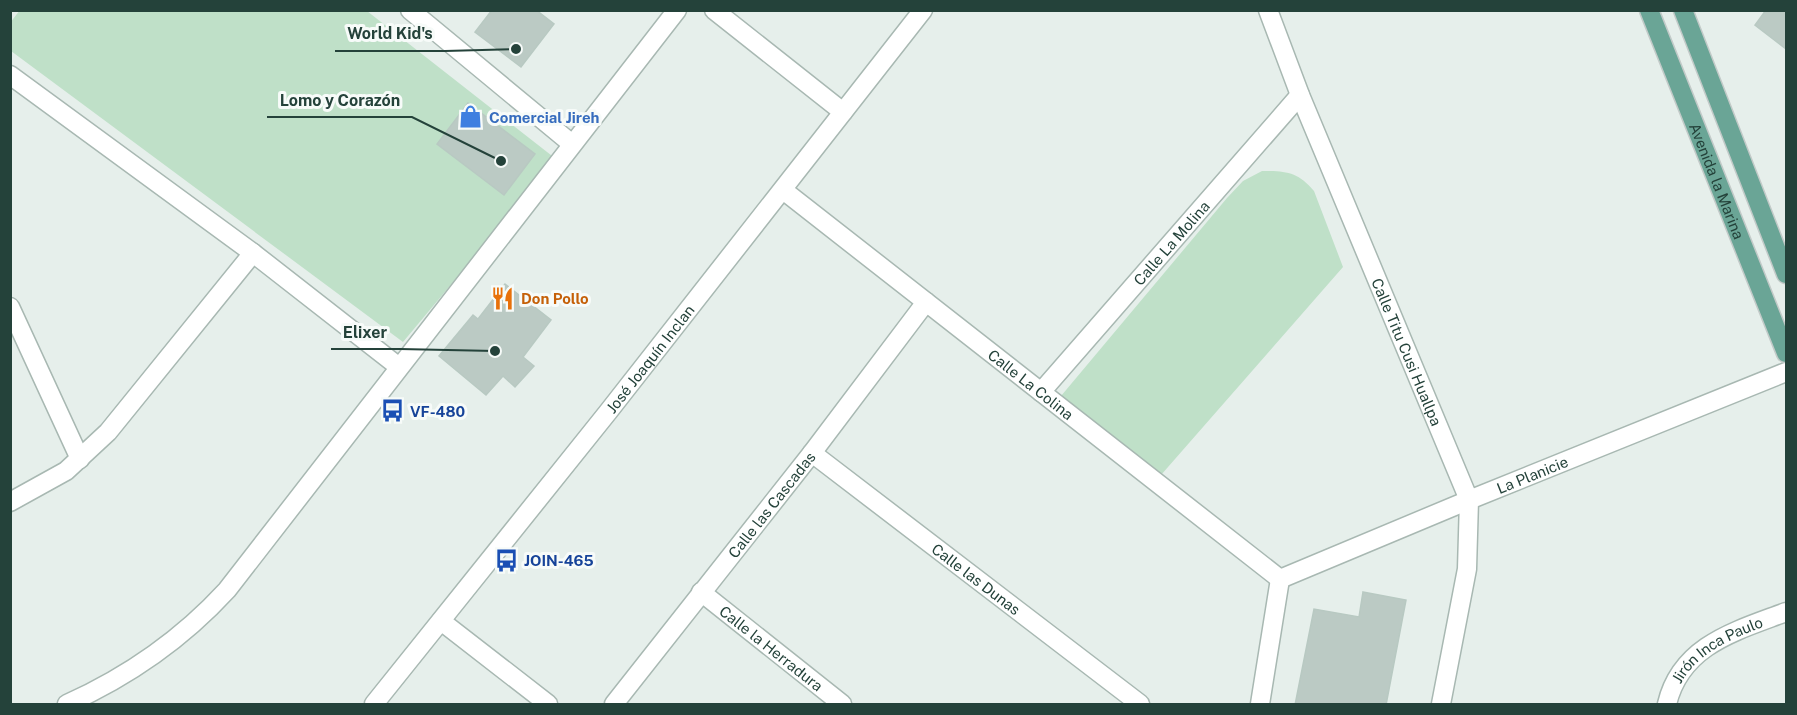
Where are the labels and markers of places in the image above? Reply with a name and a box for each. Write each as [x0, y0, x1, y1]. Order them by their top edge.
callout: World Kid's [335, 17, 445, 51]
callout: Lomo y Corazón [267, 83, 412, 117]
shop icon: Comercial Jireh [458, 104, 484, 130]
place label: Comercial Jireh [489, 109, 600, 126]
restaurant icon: Don Pollo [490, 285, 516, 311]
place label: Don Pollo [521, 290, 589, 307]
callout: Elixer [331, 315, 400, 349]
bus stop icon: VF-480 [379, 398, 405, 424]
place label: VF-480 [410, 403, 465, 420]
bus stop icon: JOIN-465 [493, 547, 519, 573]
place label: JOIN-465 [524, 552, 594, 569]

